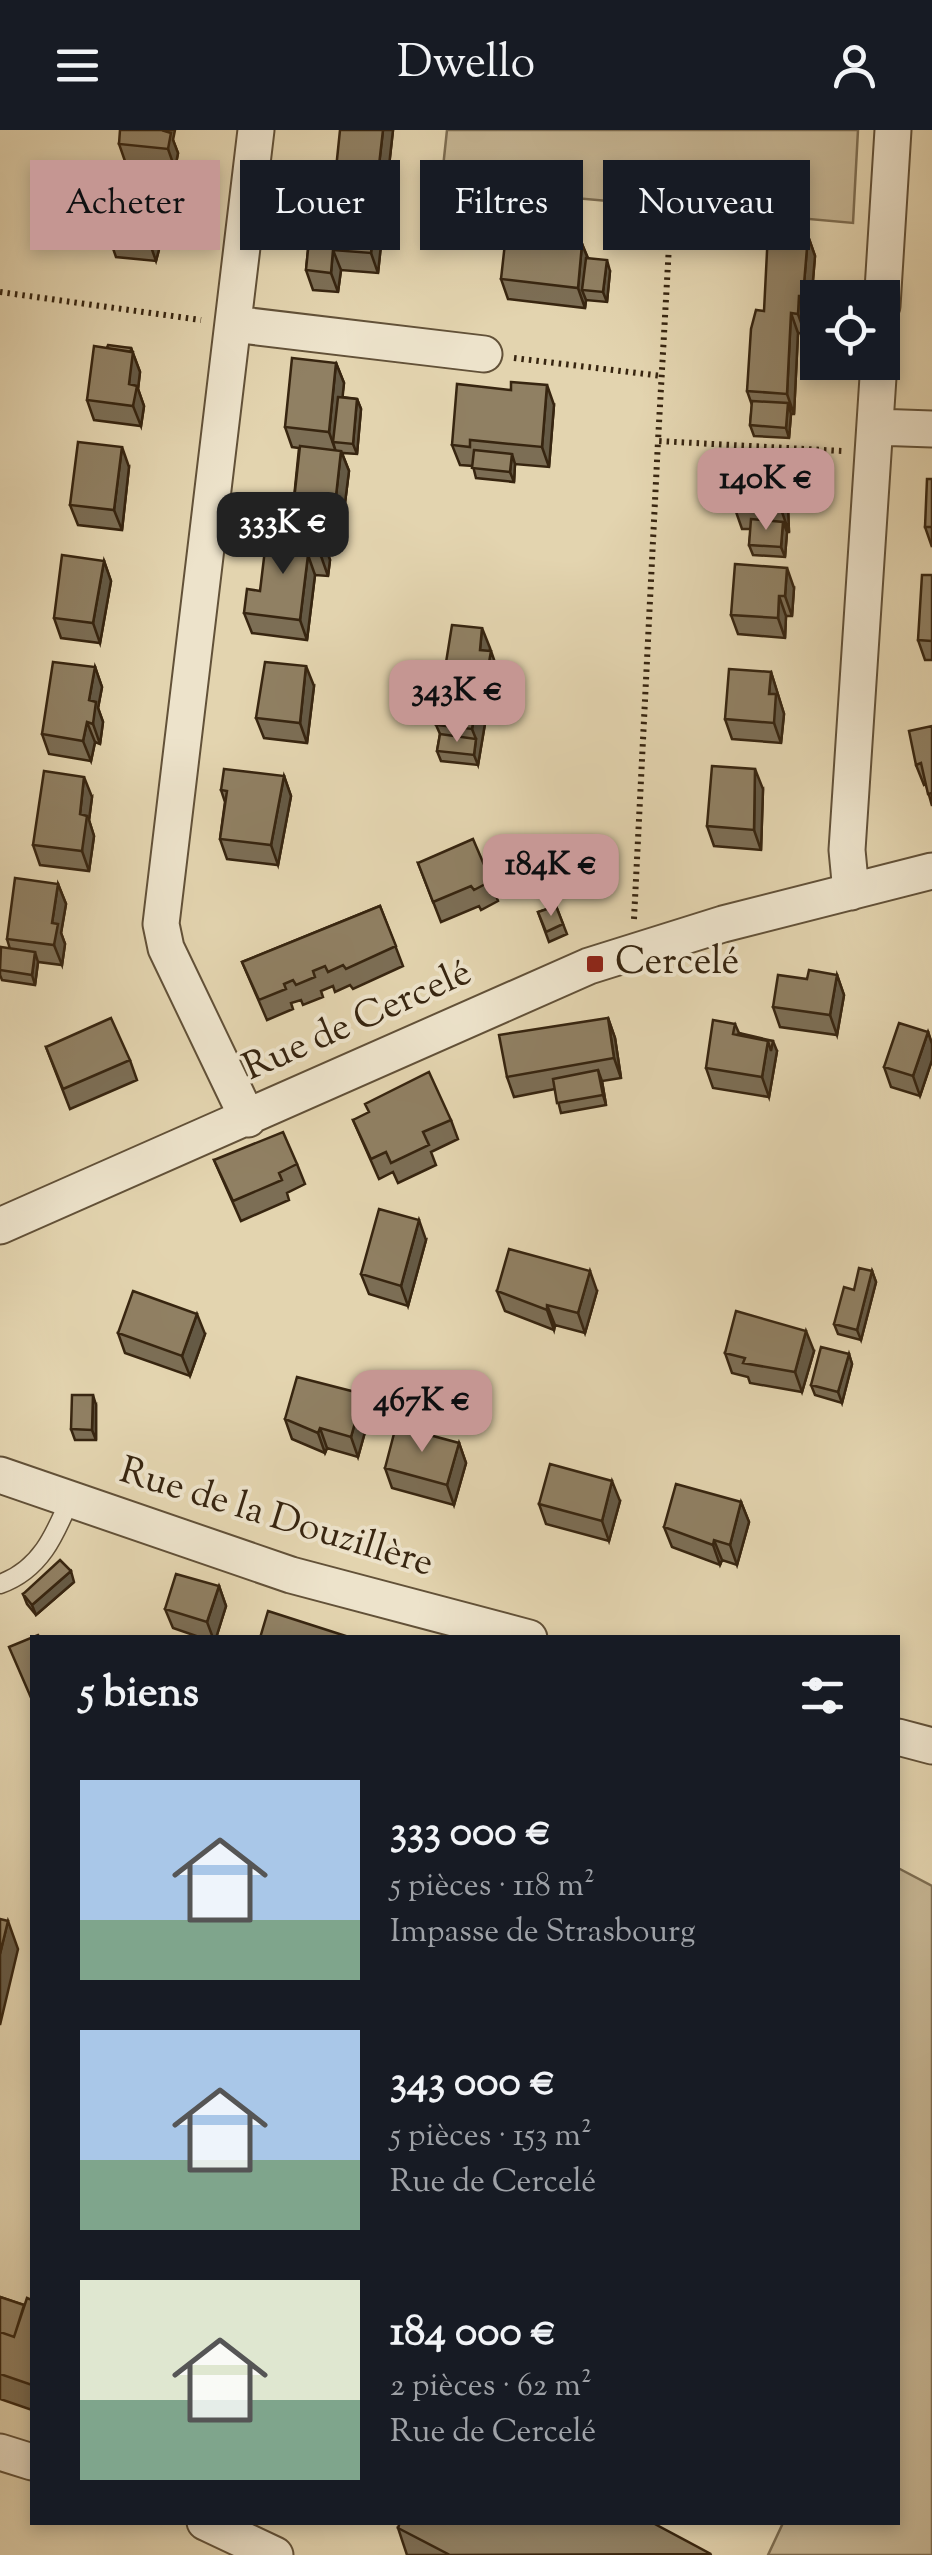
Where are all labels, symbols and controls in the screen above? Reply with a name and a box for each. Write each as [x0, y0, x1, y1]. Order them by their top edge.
text: Dwello [397, 33, 535, 98]
icon: menu [50, 38, 105, 93]
icon: person [827, 38, 882, 93]
chip: Acheter [30, 160, 220, 250]
chip: Louer [240, 160, 400, 250]
chip: Filtres [420, 160, 583, 250]
chip: Nouveau [603, 160, 810, 250]
map controls [800, 280, 900, 380]
button: locate [800, 280, 900, 380]
pin: 140K € [685, 448, 847, 533]
text: 140K € [719, 457, 813, 503]
pin: 333K € [202, 492, 364, 577]
text: 333K € [239, 501, 327, 547]
pin: 343K € [376, 660, 538, 745]
text: 343K € [411, 669, 503, 715]
pin: 184K € [470, 834, 632, 919]
text: 184K € [505, 843, 597, 889]
place label: Cercelé [615, 937, 739, 991]
street label: Rue de Cercelé [235, 948, 481, 1096]
marker: Cercelé [584, 953, 606, 975]
pin: 467K € [341, 1370, 503, 1455]
text: 467K € [373, 1379, 471, 1425]
street label: Rue de la Douzillère [113, 1446, 439, 1592]
text: 5 biens [80, 1665, 199, 1725]
icon: filters [795, 1668, 850, 1723]
text: 333 000 € [390, 1804, 551, 1864]
icon: home [160, 1820, 280, 1940]
text: 5 pièces · 118 m² [390, 1864, 595, 1910]
text: Impasse de Strasbourg [390, 1910, 696, 1956]
text: 343 000 € [390, 2054, 555, 2114]
icon: home [160, 2070, 280, 2190]
text: 5 pièces · 153 m² [390, 2114, 592, 2160]
text: Rue de Cercelé [390, 2160, 596, 2206]
text: 184 000 € [390, 2304, 556, 2364]
icon: home [160, 2320, 280, 2440]
text: 2 pièces · 62 m² [390, 2364, 592, 2410]
text: Rue de Cercelé [390, 2410, 596, 2456]

